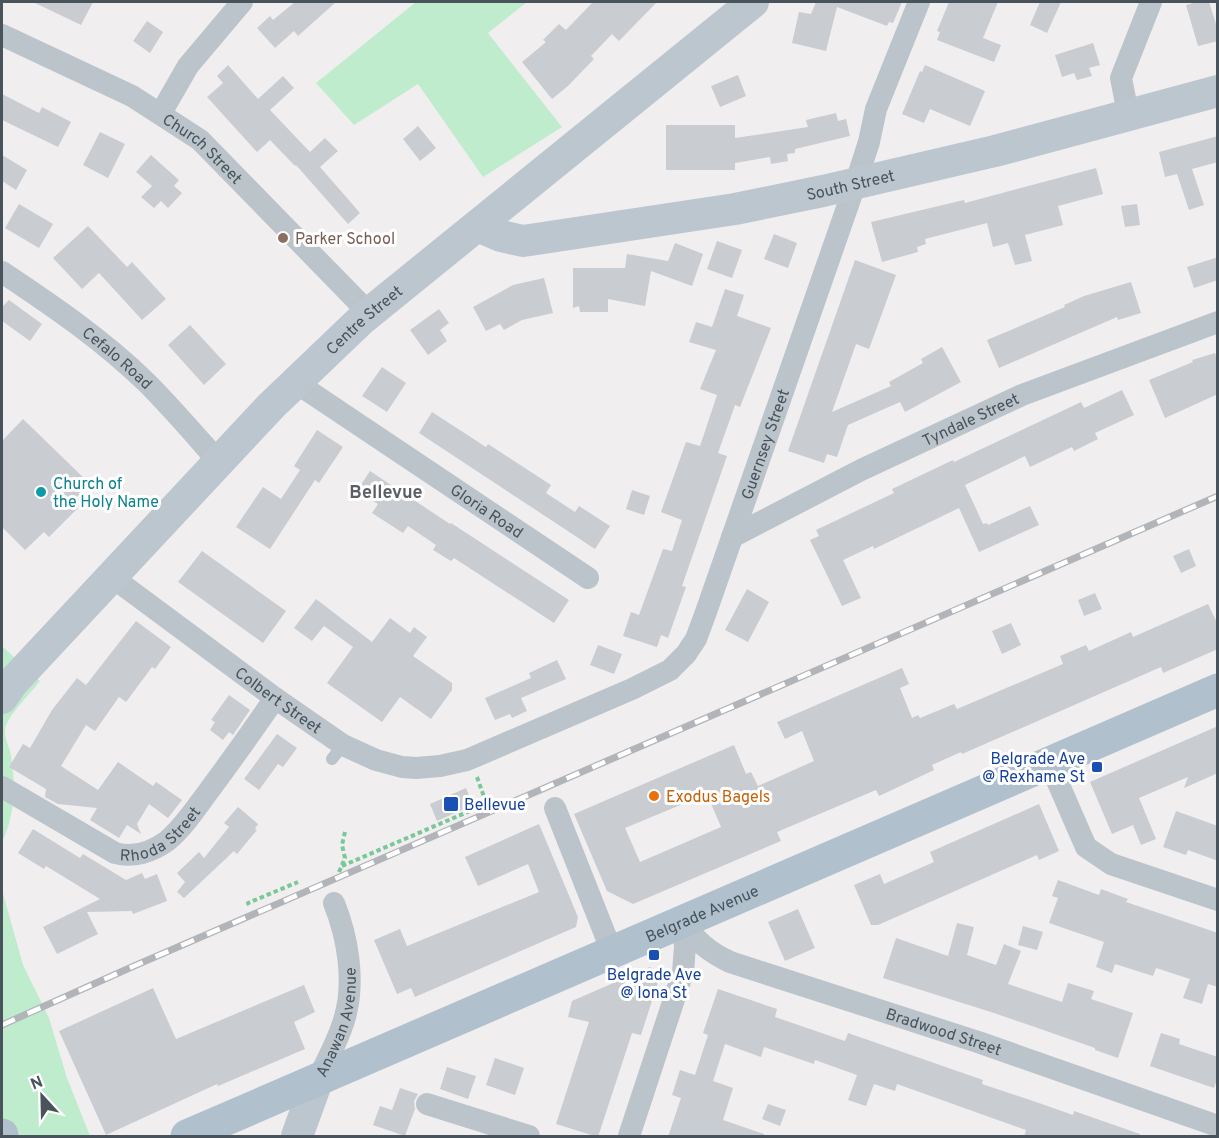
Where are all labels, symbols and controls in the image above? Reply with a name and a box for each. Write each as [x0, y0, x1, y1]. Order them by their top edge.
street label: Church Street [158, 110, 246, 189]
street label: South Street [805, 167, 897, 206]
place label: Parker School [295, 230, 395, 250]
marker: Parker School [276, 231, 290, 245]
street label: Centre Street [323, 282, 407, 360]
street label: Cefalo Road [77, 323, 156, 395]
street label: Guernsey Street [738, 387, 795, 503]
street label: Tyndale Street [920, 390, 1023, 452]
place label: Church of the Holy Name [53, 475, 159, 513]
street label: Gloria Road [446, 481, 526, 544]
district label: Bellevue [349, 482, 423, 505]
marker: Church of the Holy Name [34, 485, 48, 499]
street label: Colbert Street [230, 664, 325, 739]
place label: Belgrade Ave @ Rexhame St [982, 750, 1085, 788]
marker: Belgrade Ave @ Rexhame St [1090, 760, 1104, 774]
place label: Exodus Bagels [666, 788, 770, 808]
marker: Exodus Bagels [647, 789, 661, 803]
marker: Bellevue [442, 795, 460, 813]
place label: Bellevue [464, 796, 526, 816]
street label: Rhoda Street [119, 803, 206, 867]
street label: Belgrade Avenue [643, 882, 762, 948]
marker: Belgrade Ave @ Iona St [647, 948, 661, 962]
place label: Belgrade Ave @ Iona St [607, 966, 701, 1004]
street label: Anawan Avenue [312, 967, 362, 1081]
street label: Bradwood Street [883, 1005, 1004, 1061]
north arrow [12, 1066, 72, 1126]
text: N [28, 1073, 46, 1095]

